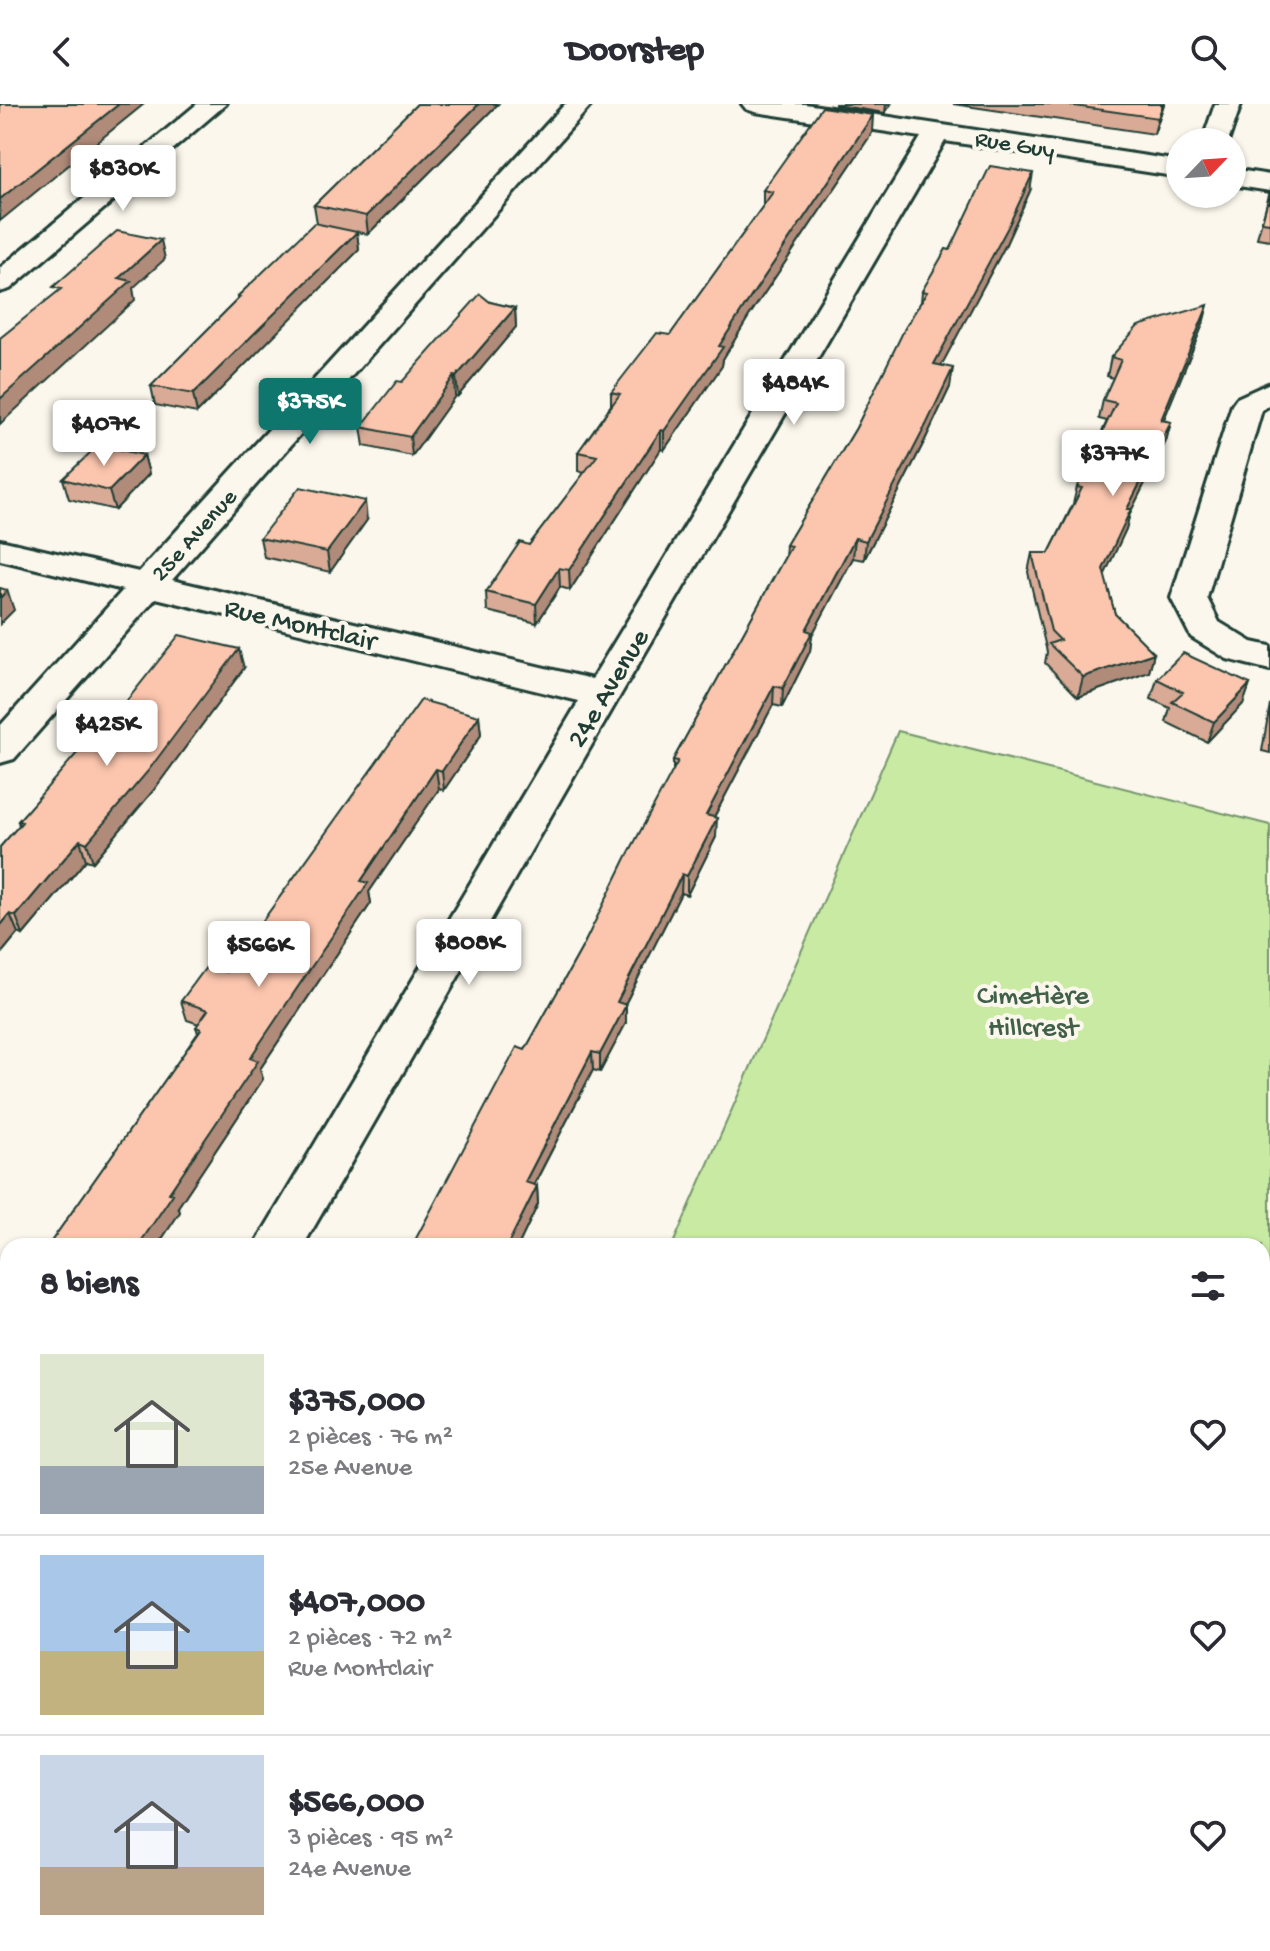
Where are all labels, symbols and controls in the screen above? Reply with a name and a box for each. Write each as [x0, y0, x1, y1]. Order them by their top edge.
icon: back [40, 30, 84, 74]
icon: search [1186, 30, 1230, 74]
text: Doorstep [566, 31, 704, 74]
street label: Rue Guy [973, 126, 1056, 167]
north arrow [1166, 128, 1246, 208]
map controls [1166, 128, 1246, 208]
pin: $830K [67, 145, 179, 213]
text: $830K [89, 155, 157, 186]
pin: $484K [738, 359, 850, 427]
text: $484K [762, 369, 826, 400]
pin: $375K [254, 378, 366, 446]
text: $375K [277, 388, 343, 419]
pin: $407K [48, 400, 160, 468]
text: $407K [71, 410, 137, 441]
pin: $377K [1057, 430, 1169, 498]
text: $377K [1080, 440, 1146, 471]
street label: 25e Avenue [146, 484, 245, 589]
street label: Rue Montclair [221, 593, 381, 660]
street label: 24e Avenue [562, 624, 658, 755]
pin: $425K [51, 700, 163, 768]
text: $425K [75, 710, 139, 741]
pin: $808K [413, 919, 525, 987]
pin: $566K [203, 921, 315, 989]
text: $808K [434, 929, 504, 960]
text: $566K [226, 931, 292, 962]
park label: Cimetière Hillcrest [977, 981, 1089, 1046]
icon: filters [1186, 1264, 1230, 1308]
text: 8 biens [40, 1266, 138, 1306]
text: $375,000 [288, 1383, 425, 1423]
icon: home [104, 1386, 200, 1482]
icon: heart [1186, 1412, 1230, 1456]
text: 2 pièces · 76 m² [288, 1423, 453, 1454]
text: 25e Avenue [288, 1454, 412, 1485]
text: $407,000 [288, 1584, 425, 1624]
icon: home [104, 1587, 200, 1683]
icon: heart [1186, 1613, 1230, 1657]
text: 2 pièces · 72 m² [288, 1624, 452, 1655]
text: Rue Montclair [288, 1655, 432, 1686]
text: $566,000 [288, 1784, 424, 1824]
icon: home [104, 1787, 200, 1883]
icon: heart [1186, 1813, 1230, 1857]
text: 3 pièces · 95 m² [288, 1824, 453, 1855]
text: 24e Avenue [288, 1855, 411, 1886]

